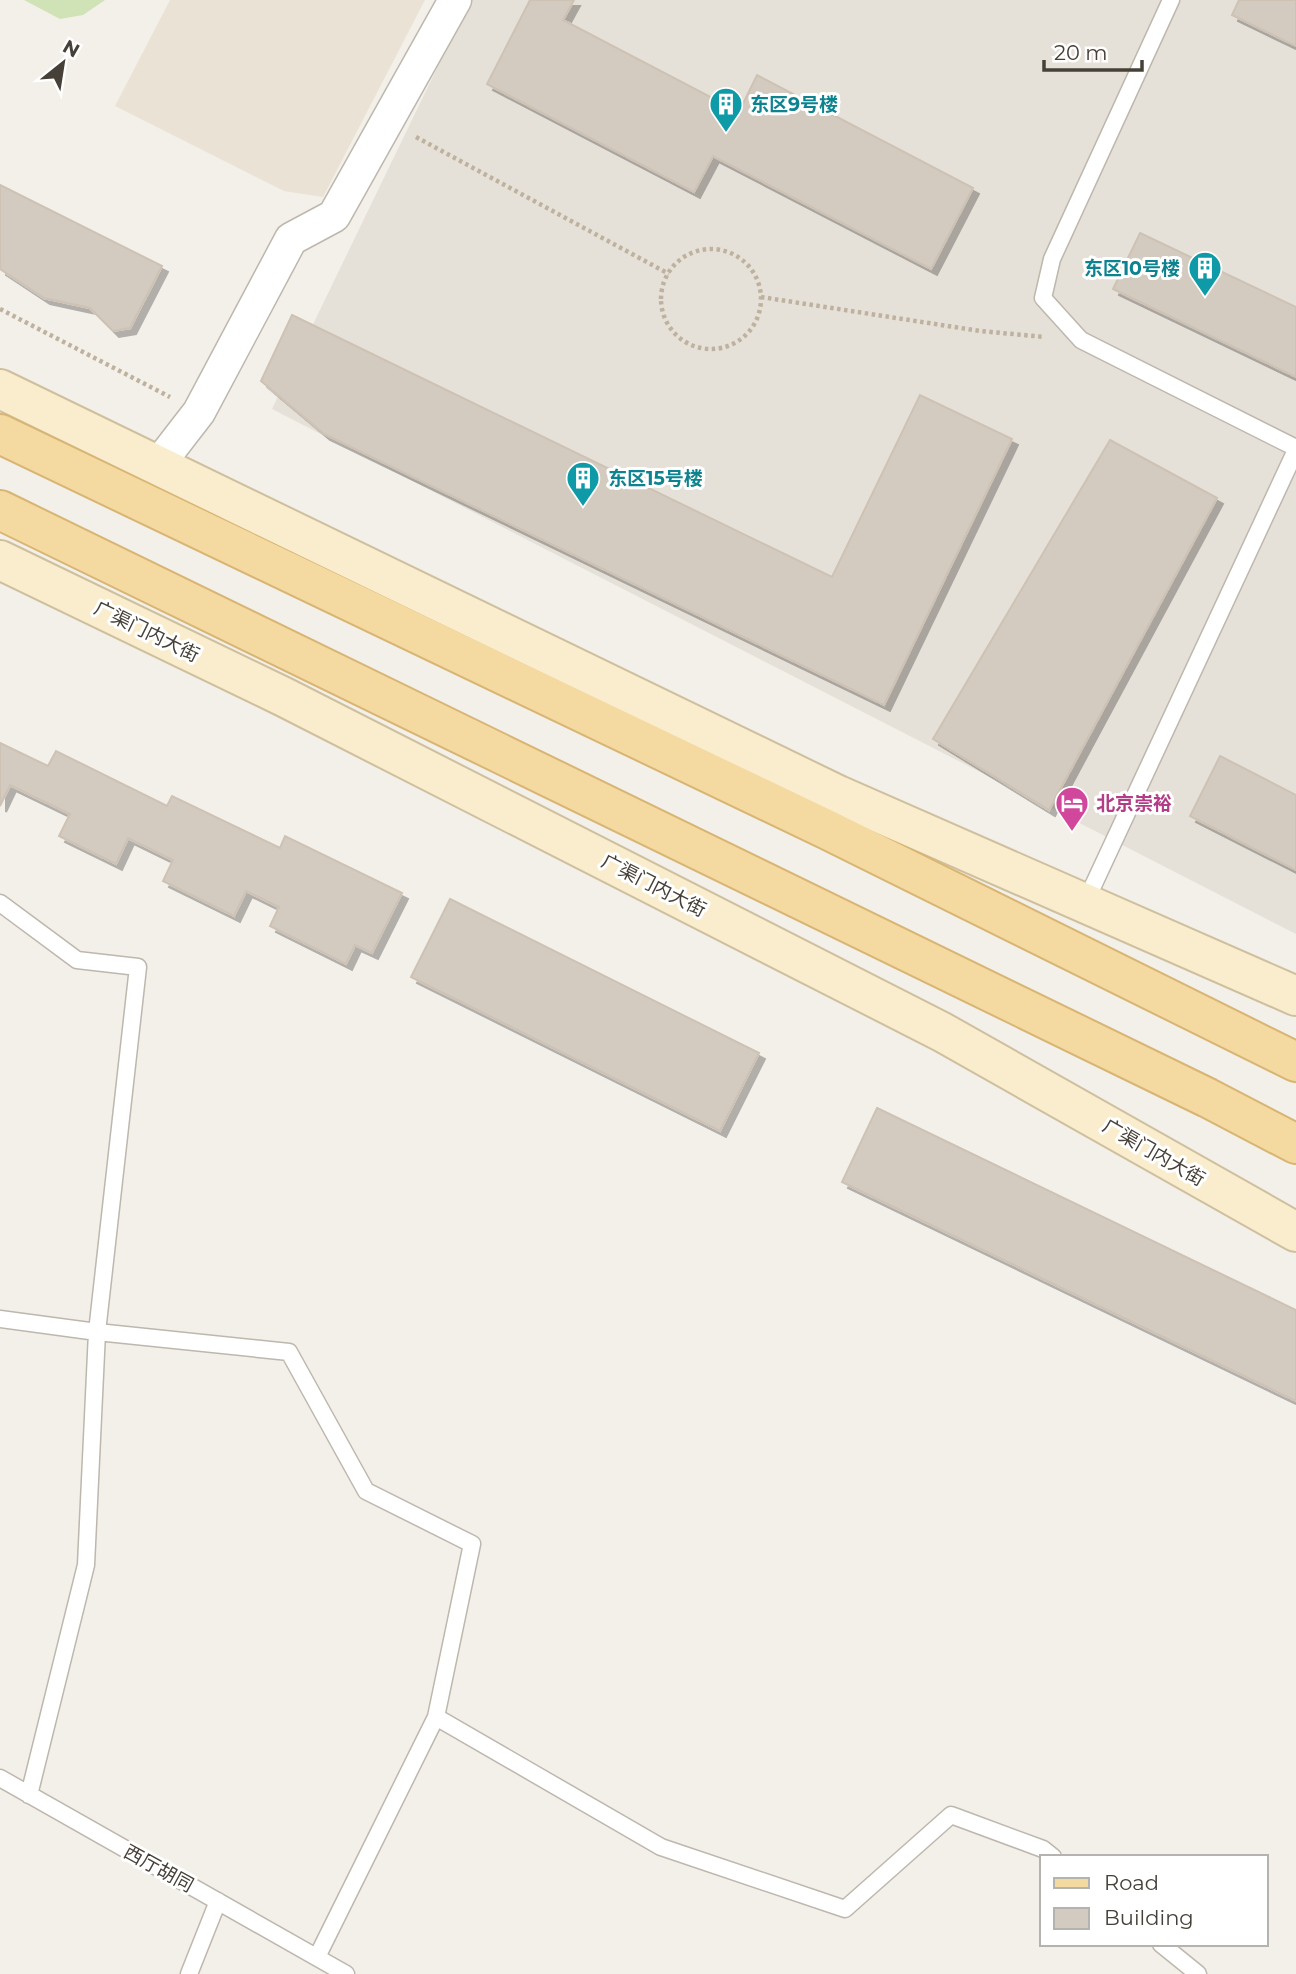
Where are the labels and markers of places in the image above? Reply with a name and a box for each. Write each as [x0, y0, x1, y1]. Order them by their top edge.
building icon: 东区9号楼 [707, 85, 745, 134]
place label: 东区9号楼 [750, 93, 838, 116]
building icon: 东区10号楼 [1186, 249, 1224, 298]
place label: 东区10号楼 [1084, 257, 1180, 280]
building icon: 东区15号楼 [564, 459, 602, 508]
place label: 东区15号楼 [608, 467, 703, 490]
hotel icon: 北京崇裕 [1053, 784, 1091, 833]
place label: 北京崇裕 [1096, 792, 1172, 815]

